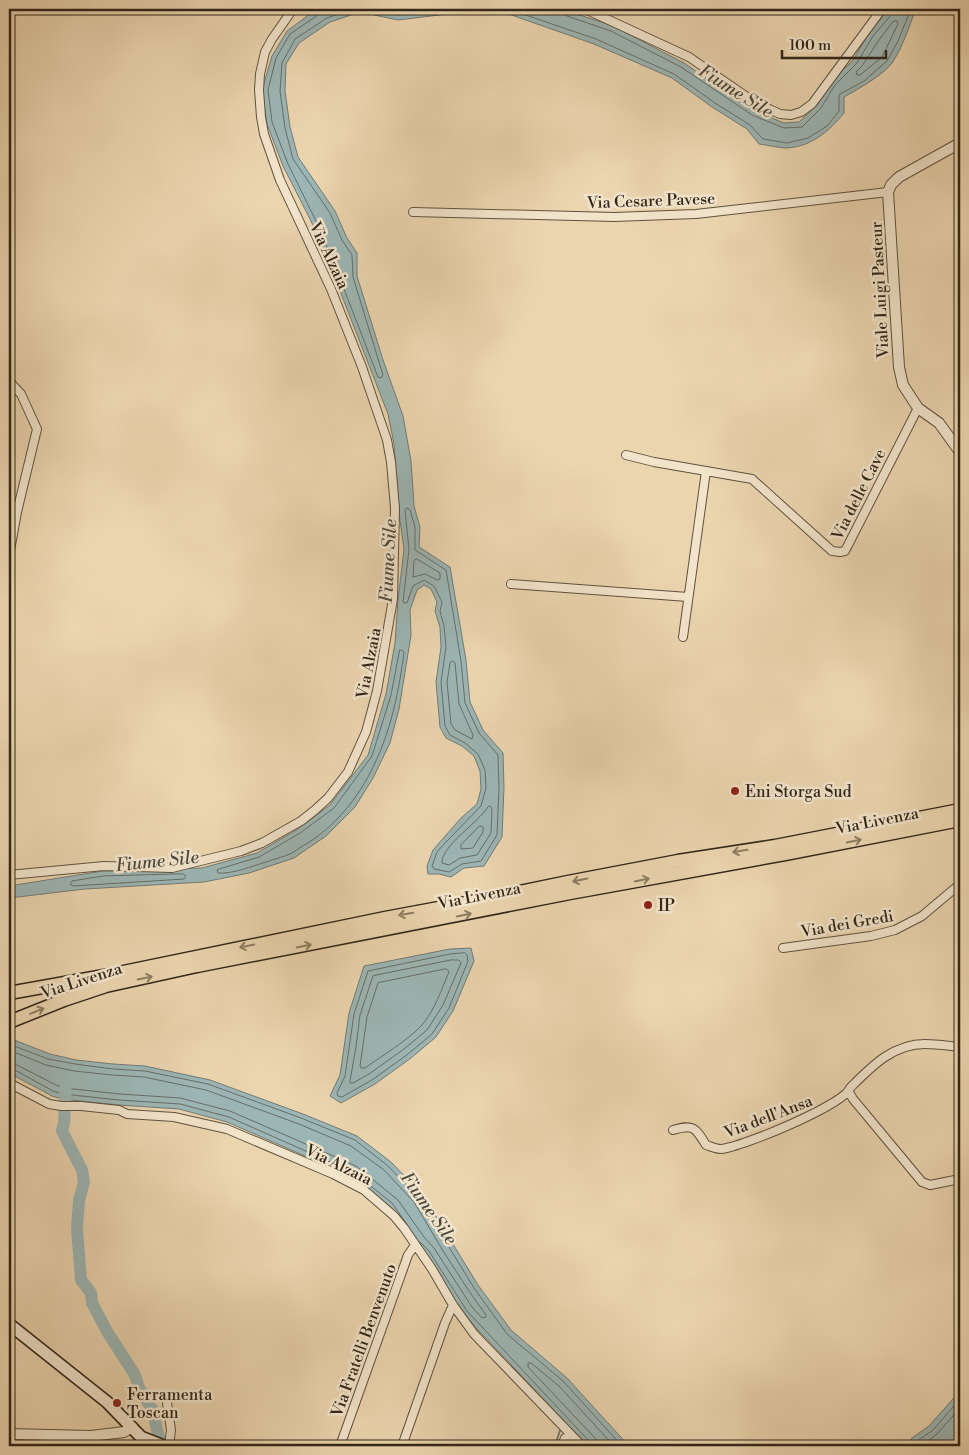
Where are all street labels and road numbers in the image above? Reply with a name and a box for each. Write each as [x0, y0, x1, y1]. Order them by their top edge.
street label: Via Cesare Pavese [585, 189, 716, 213]
street label: Via Alzaia [304, 218, 354, 293]
street label: Viale Luigi Pasteur [866, 221, 894, 360]
street label: Via delle Cave [827, 445, 890, 544]
street label: Via Alzaia [352, 625, 386, 701]
street label: Via Livenza [833, 803, 921, 839]
street label: Via Livenza [435, 878, 523, 914]
street label: Via dei Gredi [798, 906, 895, 942]
street label: Via Livenza [37, 958, 125, 1004]
street label: Via dell'Ansa [720, 1091, 816, 1143]
street label: Via Alzaia [301, 1140, 376, 1190]
street label: Via Fratelli Benvenuto [327, 1261, 401, 1421]

